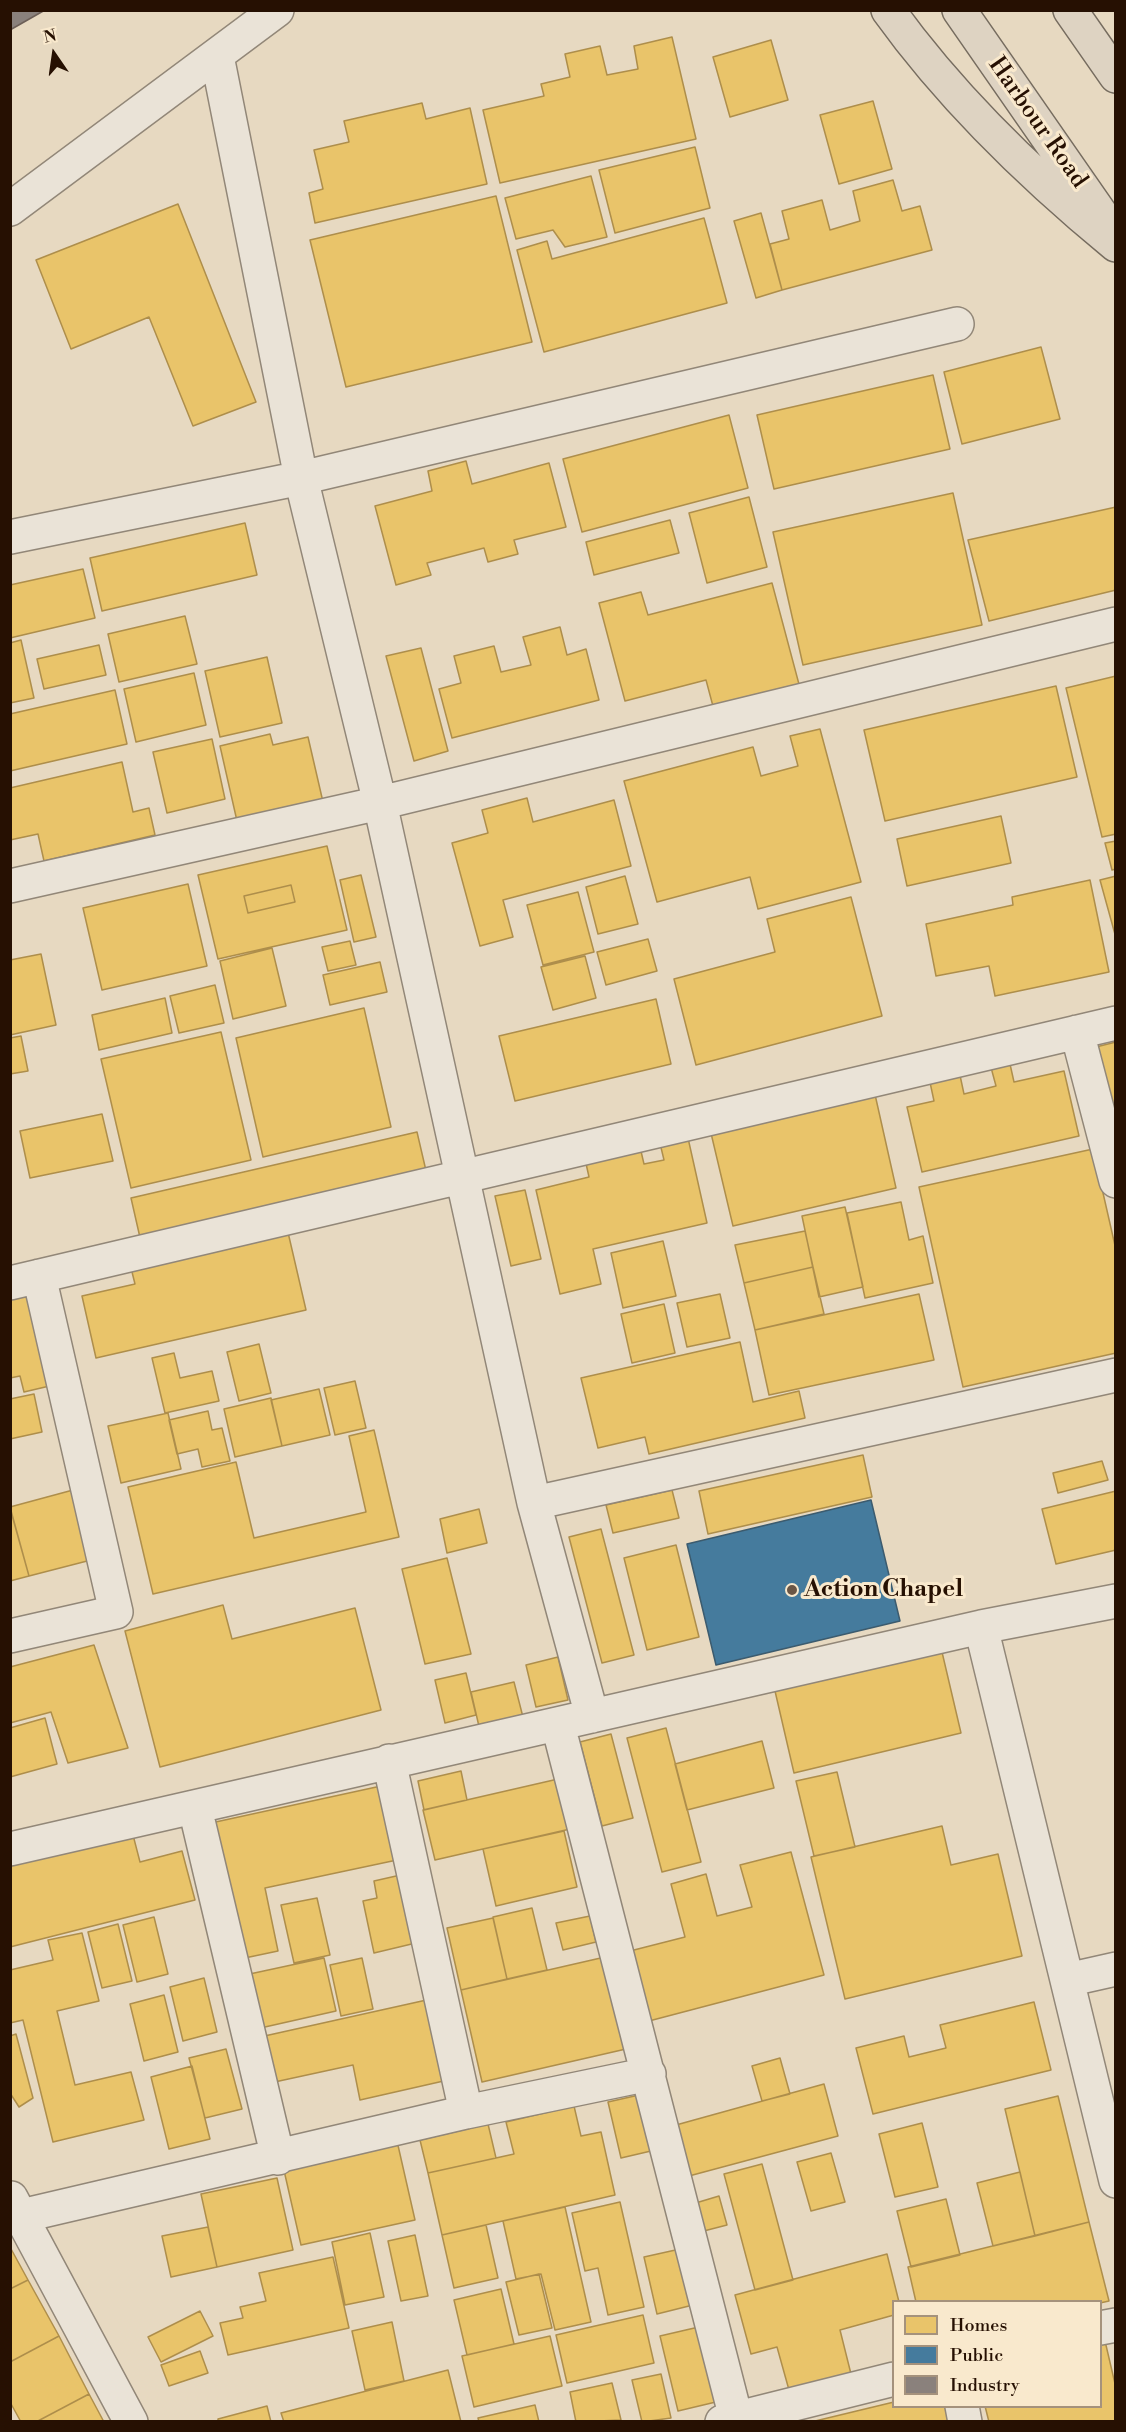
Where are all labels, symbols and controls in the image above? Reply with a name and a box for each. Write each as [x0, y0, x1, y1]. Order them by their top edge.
north arrow [24, 24, 84, 84]
text: N [42, 25, 58, 48]
street label: Harbour Road [981, 52, 1093, 194]
place label: Action Chapel [804, 1576, 963, 1604]
marker: Action Chapel [785, 1583, 799, 1597]
legend [892, 2300, 1102, 2408]
text: Homes [950, 2314, 1007, 2337]
text: Public [950, 2344, 1003, 2367]
text: Industry [950, 2374, 1020, 2397]

